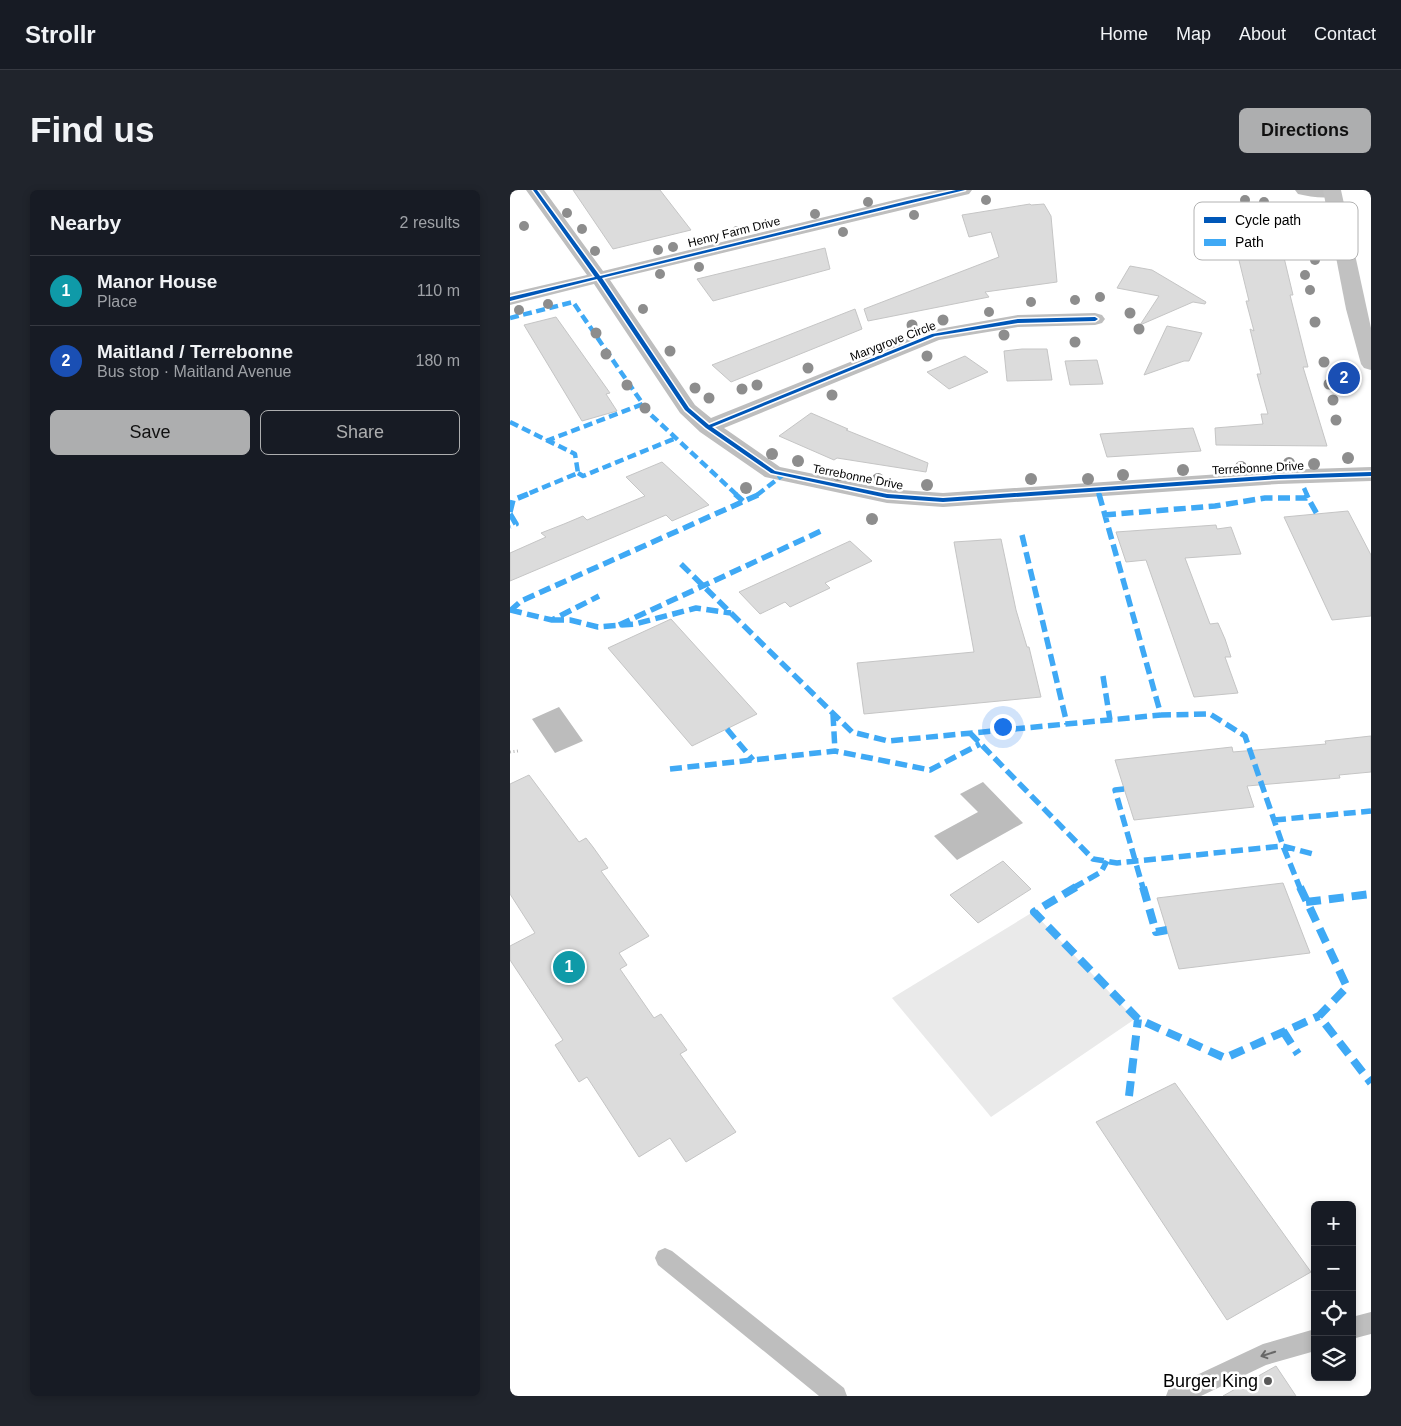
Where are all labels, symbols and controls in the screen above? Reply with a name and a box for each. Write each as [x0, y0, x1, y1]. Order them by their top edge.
text: Strollr [25, 21, 96, 48]
text: Home [1100, 24, 1148, 44]
text: Map [1176, 24, 1211, 44]
text: About [1239, 24, 1286, 44]
text: Contact [1314, 24, 1376, 44]
button: Directions [1239, 108, 1371, 153]
text: Find us [30, 110, 154, 149]
legend [1194, 202, 1358, 260]
text: Nearby [50, 211, 121, 234]
text: Cycle path [1235, 212, 1301, 228]
text: 2 results [400, 214, 460, 231]
street label: Henry Farm Drive [686, 214, 782, 250]
text: Path [1235, 234, 1264, 250]
text: Manor House [97, 271, 217, 292]
text: 1 [62, 282, 70, 299]
text: 110 m [417, 282, 460, 299]
text: Place [97, 293, 137, 310]
street label: Marygrove Circle [848, 318, 938, 364]
text: Maitland / Terrebonne [97, 341, 293, 362]
text: 2 [62, 352, 70, 369]
text: 180 m [416, 352, 460, 369]
pin: 2 [1328, 359, 1360, 397]
text: Bus stop · Maitland Avenue [97, 363, 292, 380]
button: Save [50, 410, 250, 455]
button: Share [260, 410, 460, 455]
street label: Terrebonne Drive [1212, 459, 1305, 477]
street label: Terrebonne Drive [811, 461, 905, 493]
your location [990, 714, 1016, 740]
pin: 1 [553, 948, 585, 986]
map controls [1311, 1201, 1356, 1381]
button: + [1311, 1201, 1356, 1246]
button: − [1311, 1246, 1356, 1291]
button: locate [1311, 1291, 1356, 1336]
button: layers [1311, 1336, 1356, 1381]
one-way arrow [1261, 1350, 1276, 1359]
place label: Burger King [1163, 1371, 1258, 1391]
marker: Burger King [1262, 1375, 1274, 1387]

